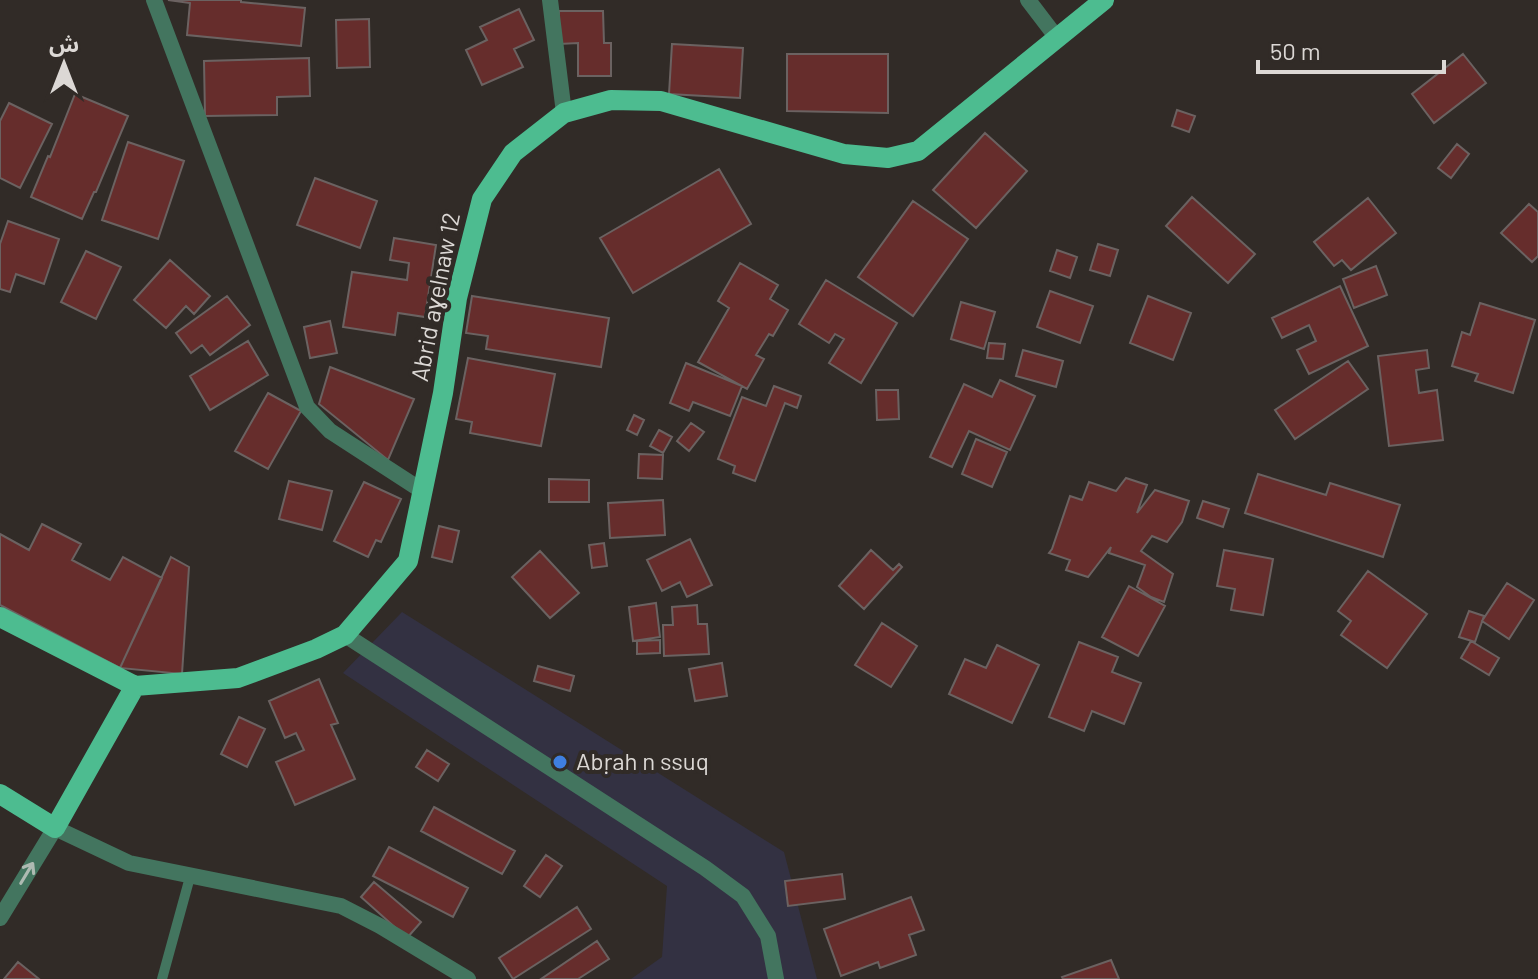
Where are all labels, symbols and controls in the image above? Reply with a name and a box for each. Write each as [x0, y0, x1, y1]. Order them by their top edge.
north arrow [24, 24, 104, 104]
scale bar [1258, 24, 1444, 74]
text: ش [49, 30, 79, 57]
text: 50 m [1270, 36, 1321, 65]
street label: Abrid aɣelnaw 12 [404, 210, 465, 384]
place label: Abṛah n ssuq [576, 746, 709, 775]
marker: Abṛah n ssuq [551, 753, 569, 771]
one-way arrow [20, 862, 36, 885]

